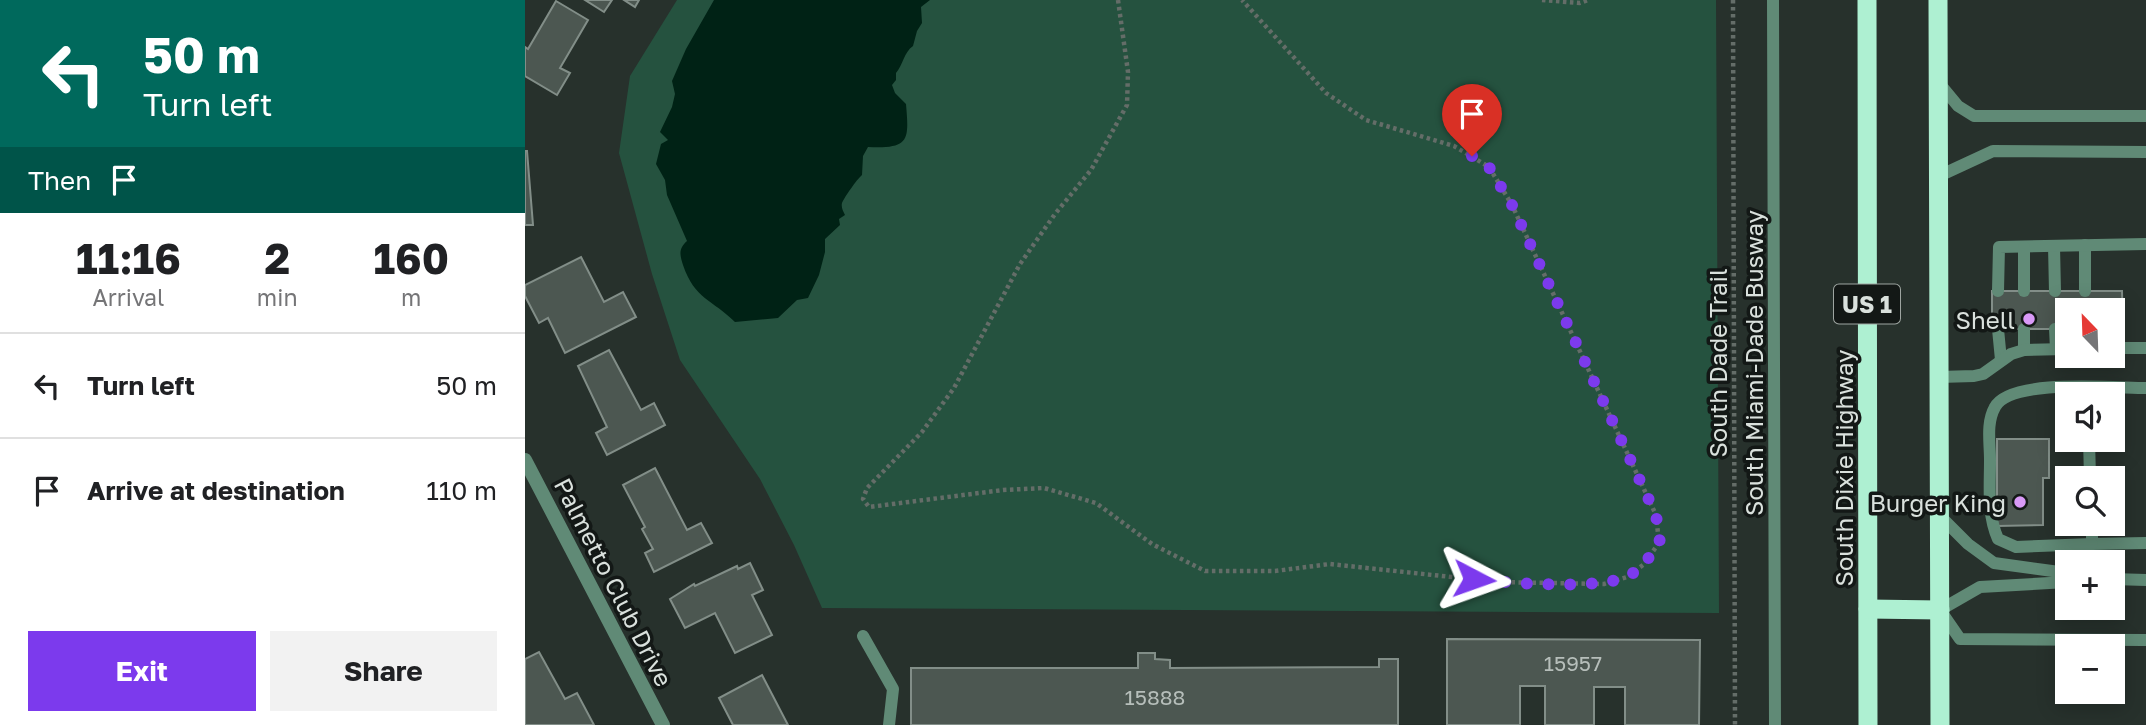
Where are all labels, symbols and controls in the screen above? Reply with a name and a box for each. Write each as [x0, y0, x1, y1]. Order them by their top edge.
text: 50 m [143, 25, 260, 84]
icon: left [28, 28, 119, 119]
pin [1442, 84, 1502, 156]
text: Turn left [143, 85, 272, 123]
icon: arrive [1453, 95, 1491, 133]
icon: arrive [105, 161, 143, 199]
text: Then [28, 165, 91, 196]
street label: South Miami-Dade Busway [1739, 210, 1768, 516]
text: 11:16 [76, 233, 181, 283]
text: 2 [264, 233, 290, 283]
text: 160 [373, 233, 449, 283]
street label: South Dade Trail [1703, 268, 1732, 458]
text: Arrival [92, 283, 164, 311]
text: min [257, 283, 298, 311]
text: m [401, 283, 421, 311]
road number: US 1 [1834, 284, 1900, 324]
north arrow [2055, 298, 2125, 368]
map controls [2055, 298, 2125, 704]
place label: Shell [1956, 305, 2015, 334]
marker: Shell [2021, 311, 2037, 327]
street label: South Dixie Highway [1829, 350, 1858, 586]
icon: left [28, 367, 66, 405]
text: Turn left [87, 370, 195, 401]
text: 50 m [436, 370, 497, 401]
button: sound [2055, 382, 2125, 452]
button: search [2055, 466, 2125, 536]
icon: arrive [28, 472, 66, 510]
street label: Palmetto Club Drive [549, 473, 679, 691]
text: Arrive at destination [87, 475, 345, 506]
text: 110 m [426, 475, 497, 506]
place label: Burger King [1870, 488, 2006, 517]
marker: Burger King [2012, 494, 2028, 510]
position arrow [1437, 542, 1511, 616]
button: + [2055, 550, 2125, 620]
button: Exit [28, 631, 256, 711]
button: Share [270, 631, 497, 711]
button: − [2055, 634, 2125, 704]
house number: 15957 [1544, 650, 1602, 676]
house number: 15888 [1125, 684, 1185, 710]

